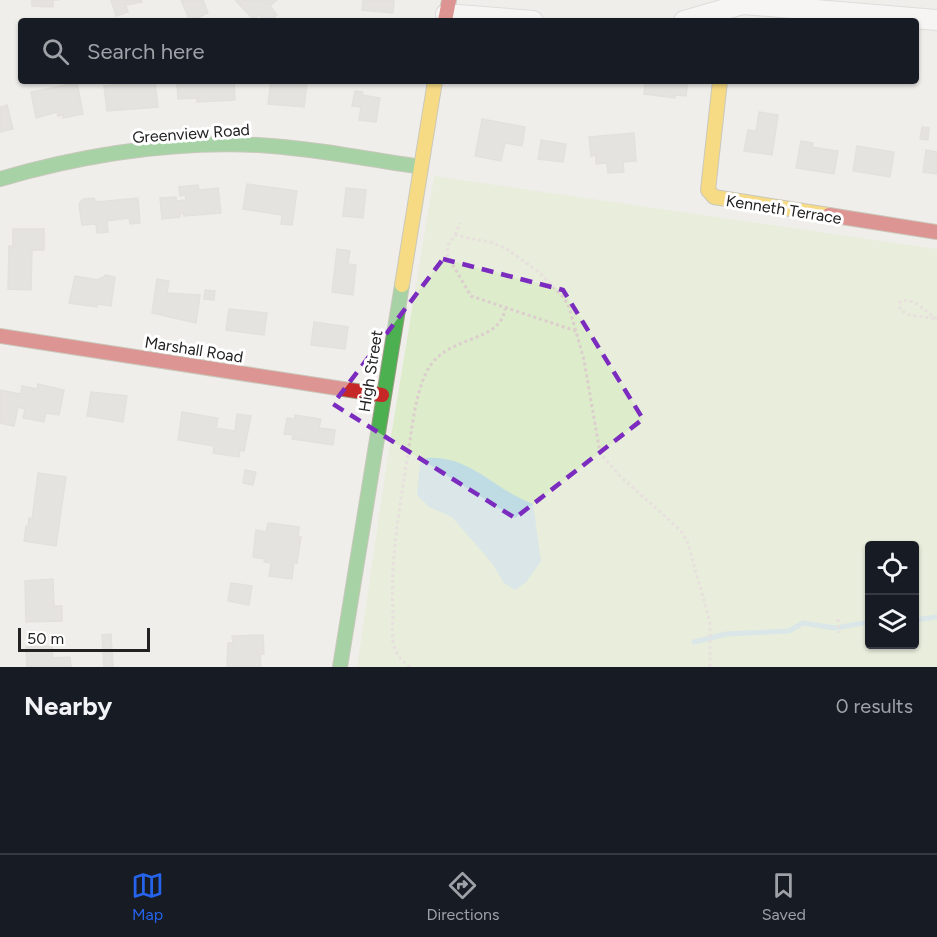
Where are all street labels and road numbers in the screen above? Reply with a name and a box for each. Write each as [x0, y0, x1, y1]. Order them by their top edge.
street label: Greenview Road [132, 120, 250, 147]
street label: Kenneth Terrace [725, 191, 843, 228]
street label: High Street [355, 329, 386, 413]
street label: Marshall Road [143, 332, 245, 367]

